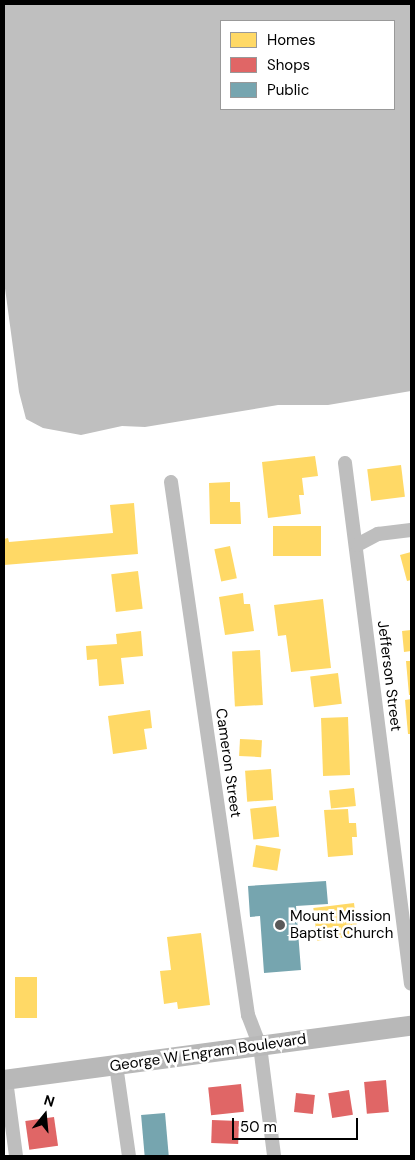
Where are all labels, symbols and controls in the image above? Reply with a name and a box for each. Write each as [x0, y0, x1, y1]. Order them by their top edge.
legend [220, 20, 395, 110]
text: Homes [267, 30, 316, 50]
text: Shops [267, 55, 310, 75]
text: Public [267, 80, 309, 100]
street label: Jefferson Street [373, 620, 405, 732]
street label: Cameron Street [211, 707, 245, 819]
place label: Mount Mission Baptist Church [290, 907, 393, 942]
marker: Mount Mission Baptist Church [274, 919, 286, 931]
street label: George W Engram Boulevard [109, 1030, 307, 1076]
north arrow [20, 1090, 70, 1140]
text: N [42, 1091, 57, 1111]
scale bar [235, 1108, 361, 1140]
text: 50 m [240, 1117, 277, 1137]

